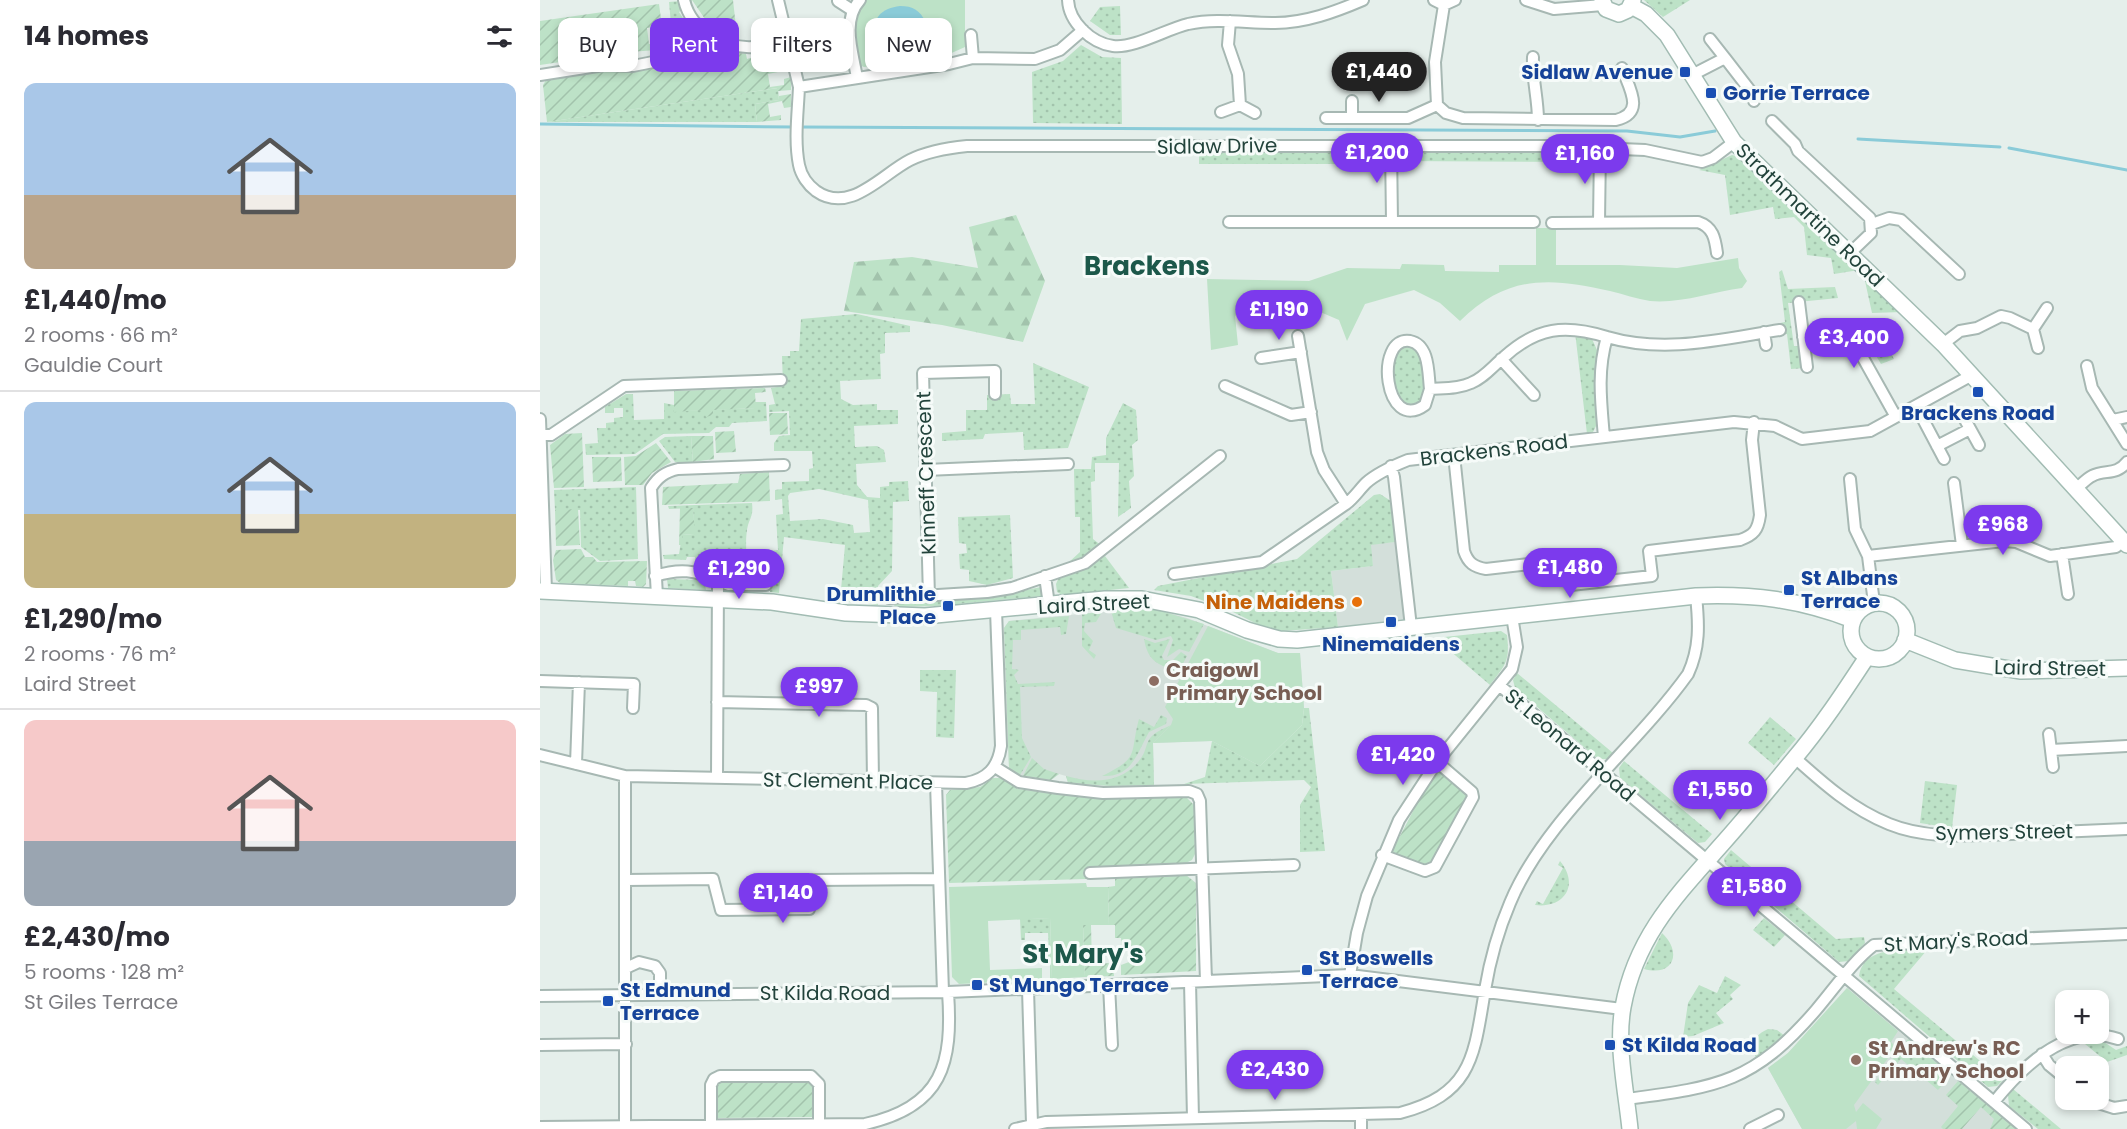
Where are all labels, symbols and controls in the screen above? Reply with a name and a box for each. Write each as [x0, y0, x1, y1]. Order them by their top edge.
text: 14 homes [24, 18, 149, 54]
chip: Buy [558, 18, 638, 72]
chip: Rent [650, 18, 739, 72]
chip: Filters [751, 18, 853, 72]
chip: New [865, 18, 952, 72]
icon: filters [483, 20, 516, 53]
pin: £1,440 [1330, 52, 1428, 103]
text: £1,440 [1346, 57, 1412, 85]
place label: Sidlaw Avenue [1521, 58, 1673, 86]
marker: Sidlaw Avenue [1678, 65, 1692, 79]
place label: Gorrie Terrace [1723, 79, 1870, 107]
marker: Gorrie Terrace [1704, 86, 1718, 100]
icon: home [216, 122, 324, 230]
street label: Sidlaw Drive [1157, 131, 1277, 161]
pin: £1,200 [1328, 133, 1426, 184]
pin: £1,160 [1536, 134, 1634, 185]
street label: Strathmartine Road [1730, 137, 1890, 293]
text: £1,200 [1345, 138, 1409, 166]
text: £1,160 [1555, 139, 1615, 167]
district label: Brackens [1084, 248, 1210, 284]
text: £1,440/mo [24, 282, 167, 318]
pin: £1,190 [1230, 290, 1328, 341]
text: £1,190 [1249, 295, 1309, 323]
pin: £3,400 [1805, 318, 1903, 369]
text: 2 rooms · 66 m² [24, 321, 178, 349]
text: £3,400 [1819, 323, 1889, 351]
text: Gauldie Court [24, 351, 163, 379]
marker: Brackens Road [1971, 385, 1985, 399]
street label: Kinneff Crescent [909, 391, 943, 555]
place label: Brackens Road [1901, 399, 2055, 427]
street label: Brackens Road [1419, 427, 1569, 473]
icon: home [216, 441, 324, 549]
pin: £968 [1967, 505, 2039, 556]
text: £968 [1977, 510, 2029, 538]
pin: £1,480 [1521, 548, 1619, 599]
pin: £1,290 [690, 549, 788, 600]
text: £1,480 [1537, 553, 1603, 581]
text: £1,290 [707, 554, 771, 582]
place label: St Albans Terrace [1801, 564, 1898, 615]
place label: Drumlithie Place [827, 580, 936, 631]
marker: St Albans Terrace [1782, 583, 1796, 597]
street label: Laird Street [1037, 587, 1151, 621]
place label: Nine Maidens [1206, 588, 1345, 616]
marker: Nine Maidens [1350, 595, 1364, 609]
marker: Drumlithie Place [941, 599, 955, 613]
text: £1,290/mo [24, 601, 162, 637]
marker: Ninemaidens [1384, 615, 1398, 629]
place label: Ninemaidens [1322, 630, 1460, 658]
text: 2 rooms · 76 m² [24, 640, 176, 668]
street label: Laird Street [1994, 653, 2106, 683]
place label: Craigowl Primary School [1166, 656, 1322, 707]
pin: £997 [783, 667, 855, 718]
text: Laird Street [24, 670, 136, 698]
text: £997 [795, 672, 843, 700]
marker: Craigowl Primary School [1147, 674, 1161, 688]
street label: St Leonard Road [1499, 682, 1641, 808]
pin: £1,420 [1354, 735, 1452, 786]
text: £1,420 [1371, 740, 1435, 768]
icon: home [216, 759, 324, 867]
street label: St Clement Place [763, 766, 933, 796]
pin: £1,550 [1671, 770, 1769, 821]
text: £1,550 [1687, 775, 1753, 803]
street label: Symers Street [1935, 817, 2073, 847]
pin: £1,580 [1705, 867, 1803, 918]
text: £1,580 [1721, 872, 1787, 900]
pin: £1,140 [734, 873, 832, 924]
text: £1,140 [753, 878, 813, 906]
text: £2,430/mo [24, 919, 170, 955]
street label: St Mary's Road [1883, 923, 2029, 959]
district label: St Mary's [1022, 936, 1144, 972]
place label: St Boswells Terrace [1319, 944, 1433, 995]
text: 5 rooms · 128 m² [24, 958, 184, 986]
marker: St Boswells Terrace [1300, 963, 1314, 977]
place label: St Mungo Terrace [989, 971, 1169, 999]
place label: St Edmund Terrace [620, 976, 731, 1027]
marker: St Mungo Terrace [970, 978, 984, 992]
street label: St Kilda Road [760, 979, 890, 1007]
text: St Giles Terrace [24, 988, 178, 1016]
map controls [2055, 990, 2109, 1110]
button: + [2055, 990, 2109, 1044]
marker: St Edmund Terrace [601, 994, 615, 1008]
place label: St Kilda Road [1622, 1031, 1757, 1059]
place label: St Andrew's RC Primary School [1868, 1034, 2024, 1085]
marker: St Kilda Road [1603, 1038, 1617, 1052]
pin: £2,430 [1226, 1050, 1324, 1101]
marker: St Andrew's RC Primary School [1849, 1053, 1863, 1067]
text: £2,430 [1240, 1055, 1310, 1083]
button: − [2055, 1056, 2109, 1110]

